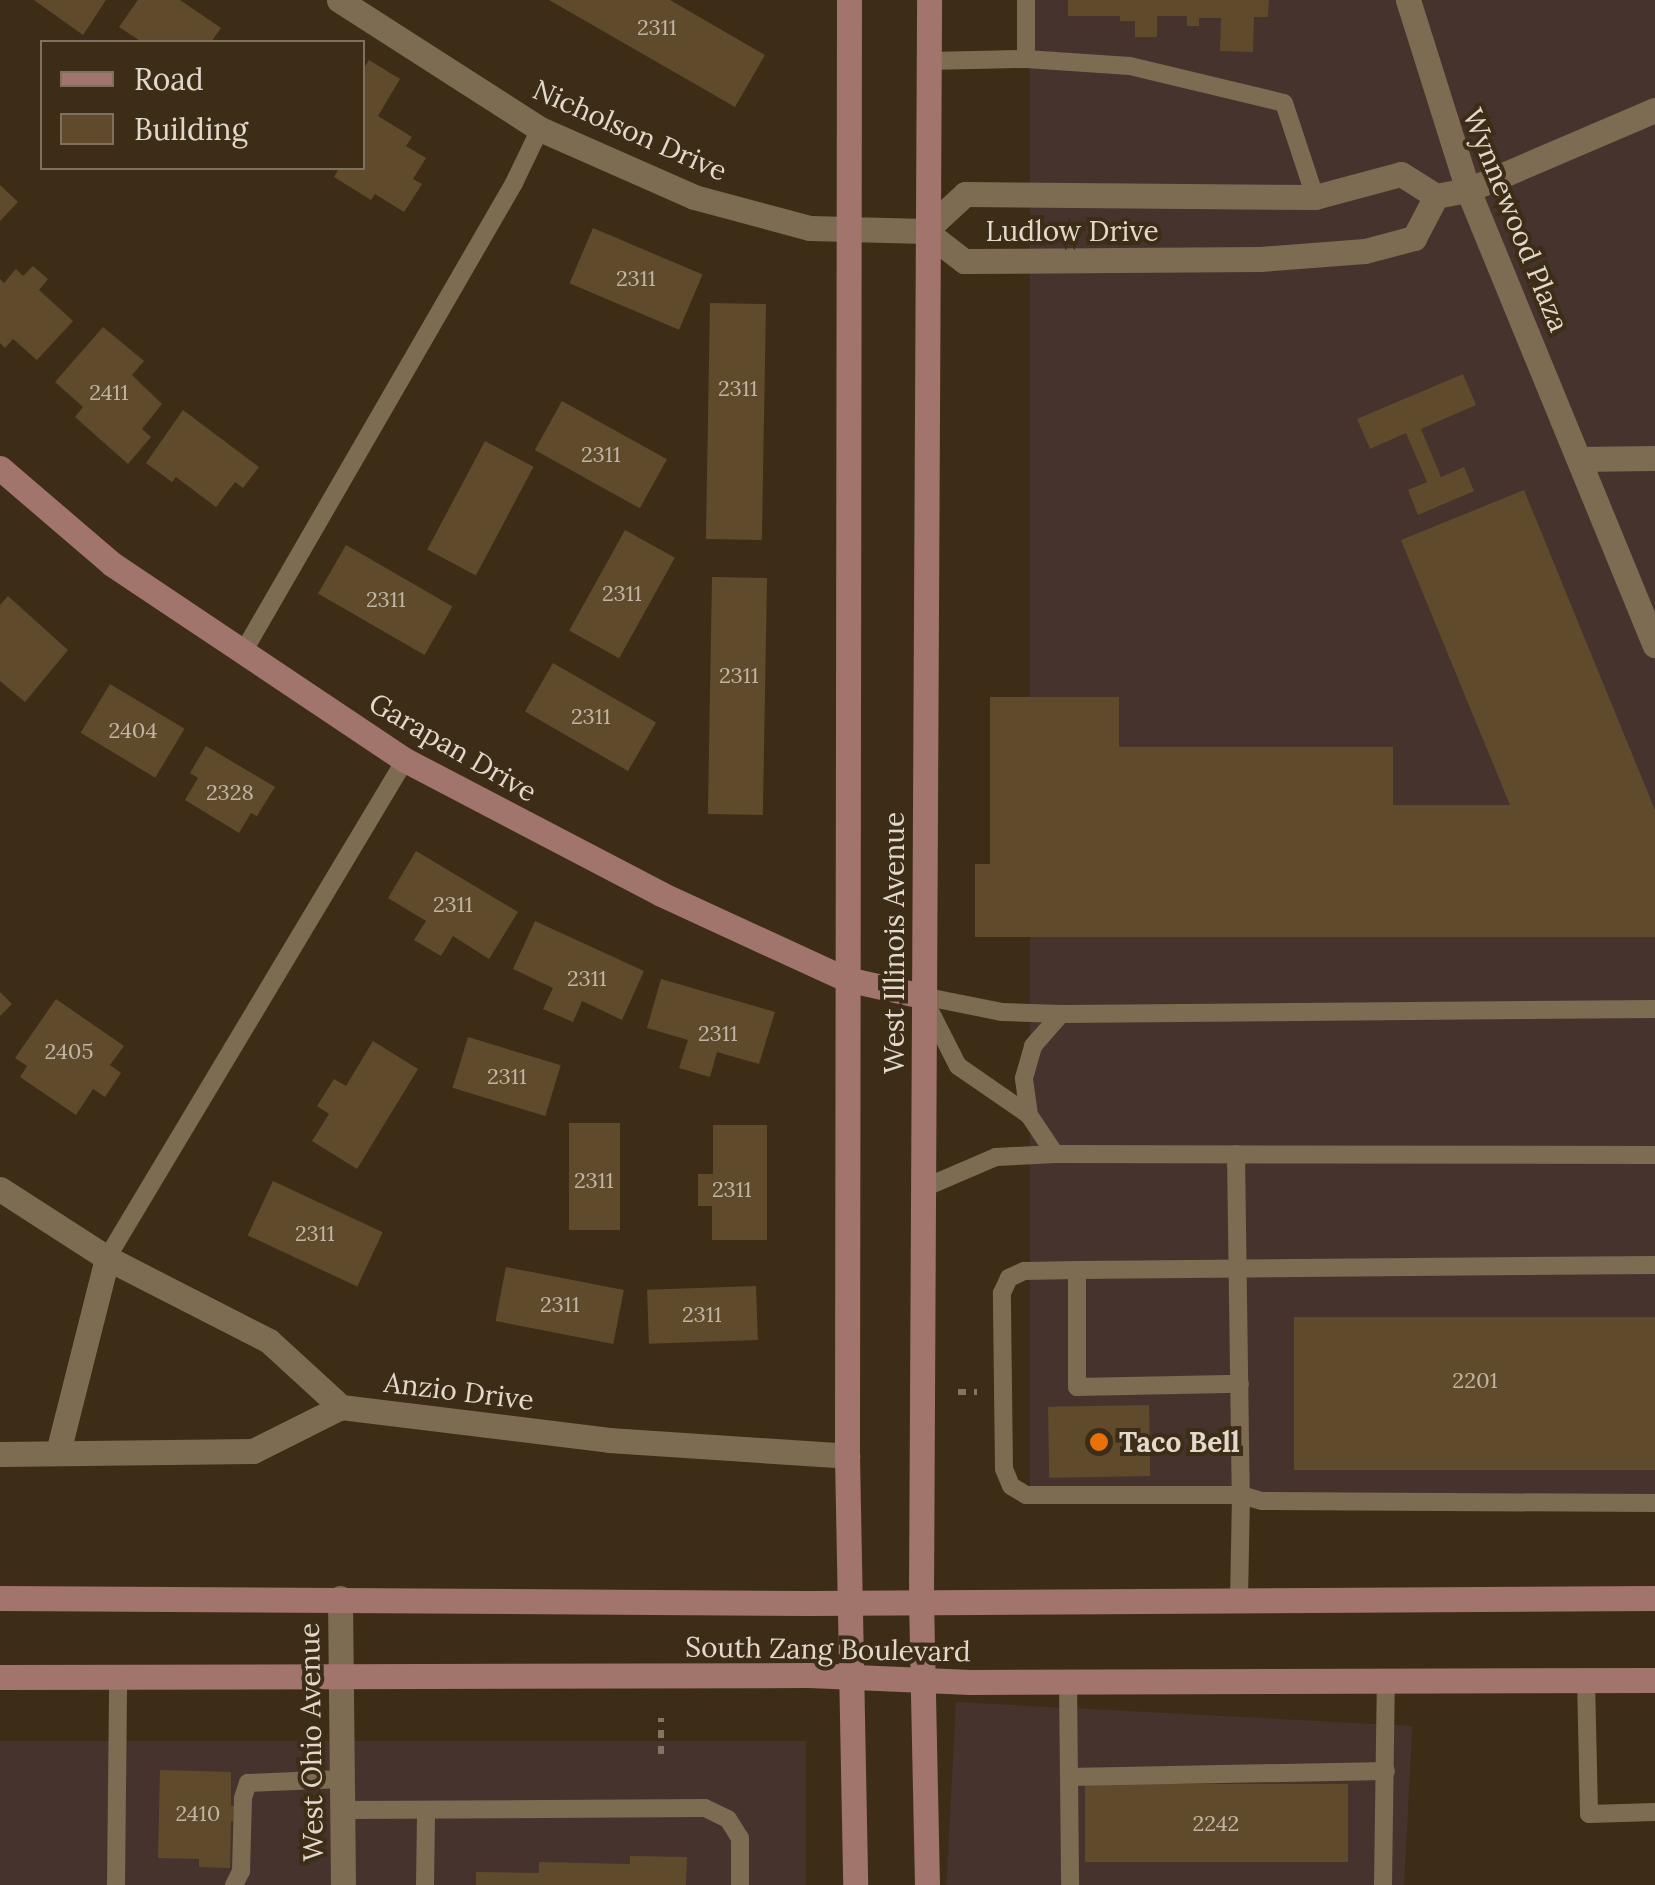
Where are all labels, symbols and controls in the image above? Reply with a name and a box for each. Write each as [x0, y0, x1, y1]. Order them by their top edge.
house number: 2311 [637, 15, 677, 41]
legend [40, 40, 365, 170]
text: Road [134, 60, 204, 98]
street label: Nicholson Drive [528, 72, 732, 188]
street label: Wynnewood Plaza [1456, 103, 1576, 337]
text: Building [134, 110, 248, 148]
street label: Ludlow Drive [985, 214, 1159, 248]
house number: 2311 [616, 266, 656, 292]
house number: 2311 [718, 376, 758, 402]
house number: 2411 [89, 380, 129, 406]
house number: 2311 [581, 442, 621, 468]
house number: 2311 [602, 581, 642, 607]
house number: 2311 [366, 587, 406, 613]
house number: 2311 [719, 663, 759, 689]
street label: Garapan Drive [363, 686, 543, 808]
house number: 2311 [571, 704, 611, 730]
house number: 2404 [109, 718, 157, 744]
house number: 2328 [206, 780, 254, 806]
street label: West Illinois Avenue [877, 812, 911, 1074]
house number: 2311 [433, 892, 473, 918]
house number: 2311 [567, 966, 607, 992]
house number: 2311 [698, 1021, 738, 1047]
house number: 2405 [45, 1039, 93, 1065]
house number: 2311 [487, 1064, 527, 1090]
house number: 2311 [574, 1168, 614, 1194]
house number: 2311 [712, 1177, 752, 1203]
house number: 2311 [295, 1221, 335, 1247]
house number: 2311 [540, 1292, 580, 1318]
house number: 2311 [682, 1302, 722, 1328]
street label: Anzio Drive [382, 1365, 536, 1417]
house number: 2201 [1452, 1368, 1498, 1394]
place label: Taco Bell [1119, 1425, 1240, 1459]
marker: Taco Bell [1088, 1431, 1110, 1453]
street label: West Ohio Avenue [292, 1622, 330, 1862]
street label: South Zang Boulevard [685, 1630, 971, 1668]
house number: 2410 [176, 1801, 220, 1827]
house number: 2242 [1193, 1811, 1239, 1837]

